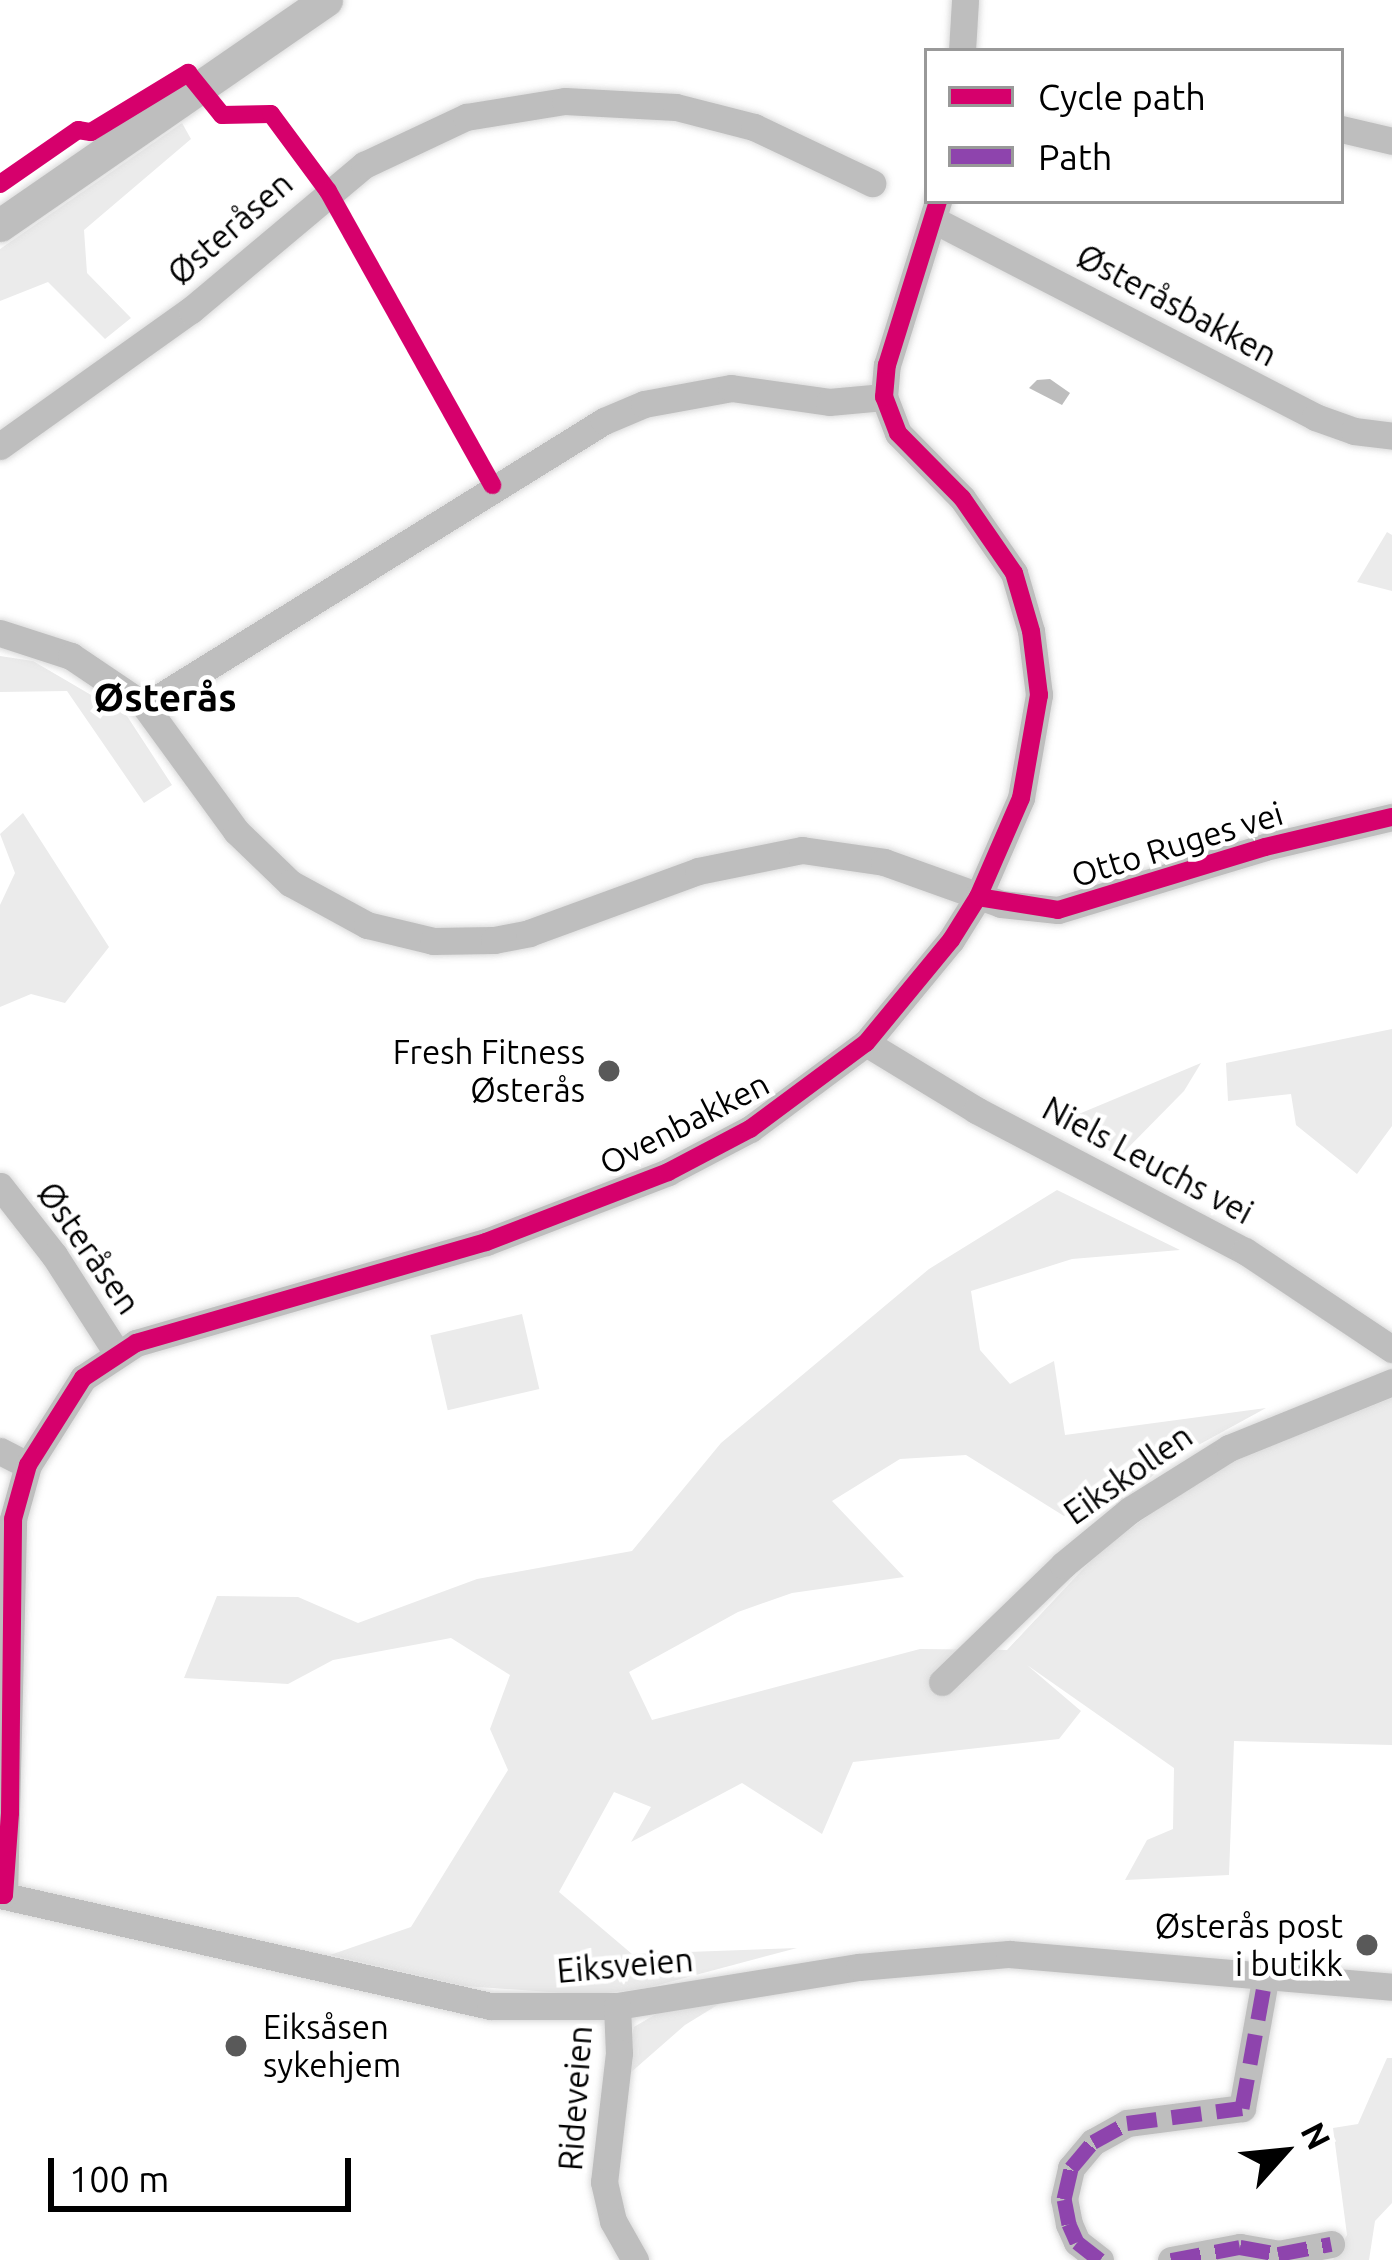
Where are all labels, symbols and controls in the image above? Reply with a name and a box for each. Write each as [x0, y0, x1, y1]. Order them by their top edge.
legend [924, 48, 1344, 204]
text: Cycle path [1038, 76, 1206, 117]
text: Path [1038, 136, 1112, 177]
street label: Østeråsen [160, 163, 300, 293]
street label: Østeråsbakken [1070, 236, 1284, 374]
district label: Østerås [93, 674, 237, 720]
street label: Otto Ruges vei [1066, 793, 1288, 895]
place label: Fresh Fitness Østerås [393, 1032, 585, 1110]
marker: Fresh Fitness Østerås [596, 1058, 622, 1084]
street label: Ovenbakken [593, 1063, 775, 1183]
street label: Niels Leuchs vei [1036, 1088, 1260, 1232]
street label: Østeråsen [29, 1174, 149, 1322]
street label: Eikskollen [1056, 1416, 1200, 1532]
place label: Østerås post i butikk [1155, 1906, 1343, 1984]
marker: Østerås post i butikk [1354, 1932, 1380, 1958]
street label: Eiksveien [555, 1939, 695, 1991]
place label: Eiksåsen sykehjem [263, 2007, 401, 2085]
street label: Rideveien [550, 2024, 600, 2172]
marker: Eiksåsen sykehjem [220, 2030, 252, 2062]
north arrow [1224, 2092, 1344, 2212]
text: N [1294, 2116, 1339, 2155]
scale bar [54, 2134, 357, 2208]
text: 100 m [69, 2158, 169, 2199]

